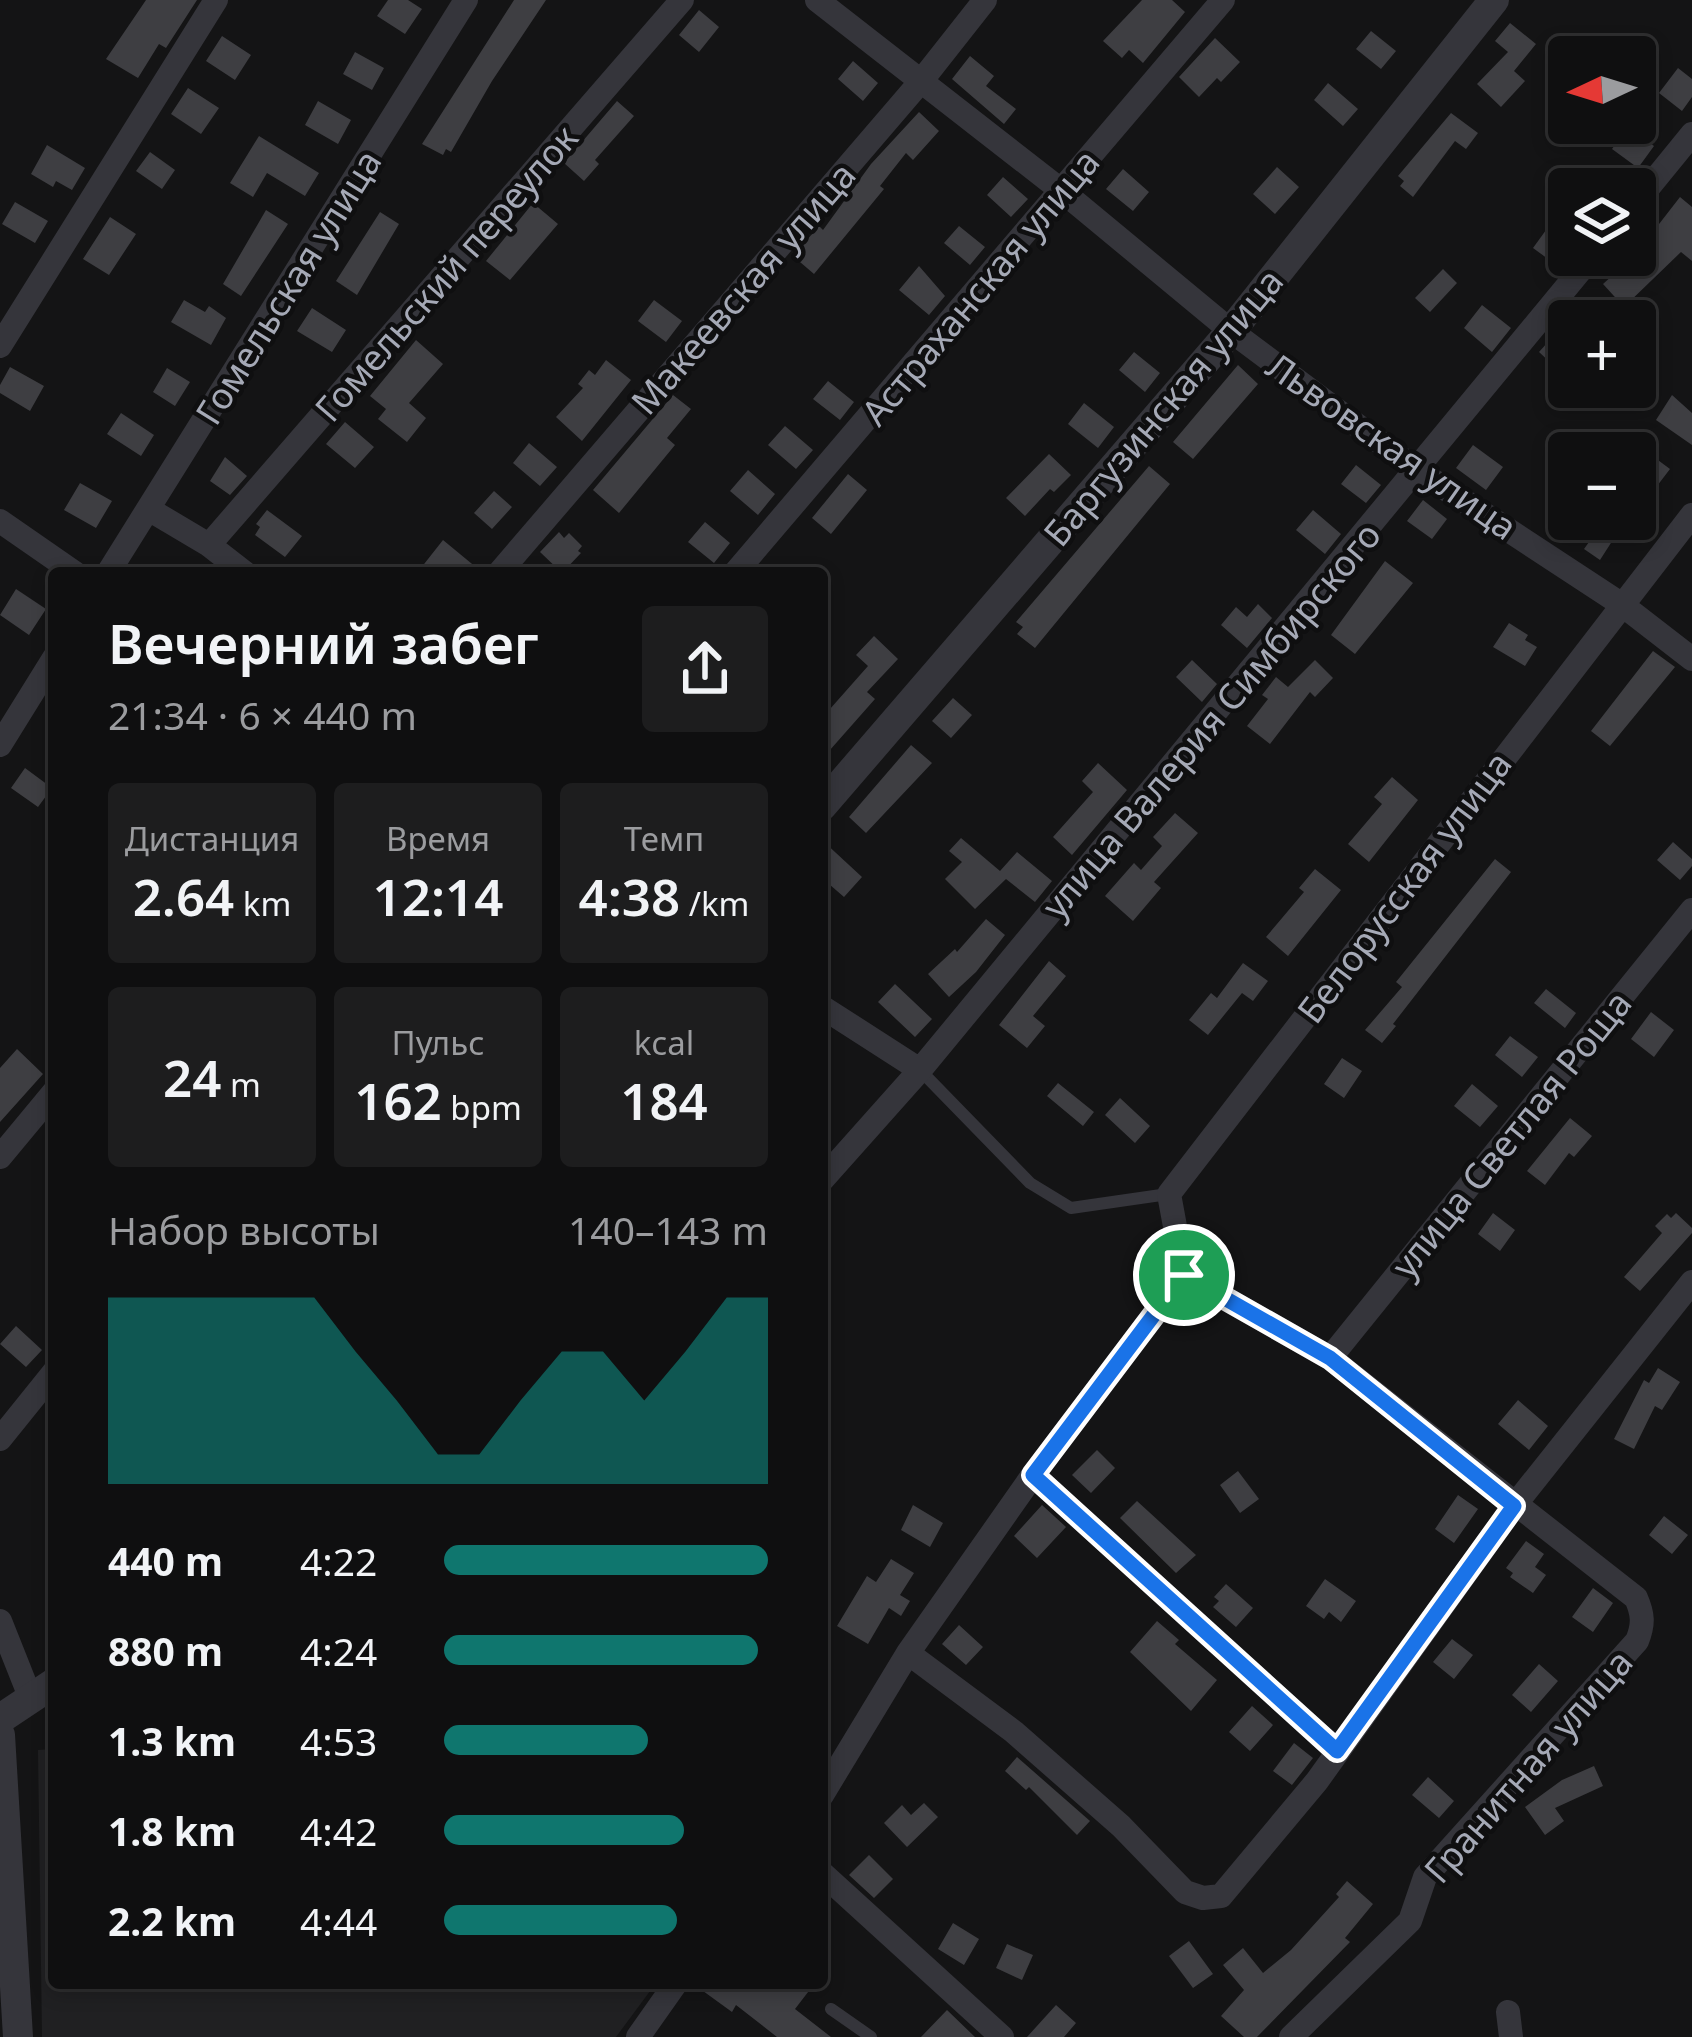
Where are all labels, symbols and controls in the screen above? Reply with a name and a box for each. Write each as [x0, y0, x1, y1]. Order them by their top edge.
north arrow [1548, 36, 1656, 144]
map controls [1548, 36, 1656, 540]
street label: Гомельский переулок [304, 114, 588, 432]
street label: Астраханская улица [850, 139, 1110, 435]
street label: Гомельская улица [184, 141, 392, 433]
street label: Макеевская улица [620, 151, 866, 425]
button: layers [1548, 168, 1656, 276]
street label: Баргузинская улица [1032, 258, 1294, 556]
button: + [1548, 300, 1656, 408]
street label: Львовская улица [1257, 341, 1527, 551]
button: − [1548, 432, 1656, 540]
street label: улица Валерия Симбирского [1030, 511, 1392, 929]
text: Вечерний забег [108, 606, 539, 680]
button: share [642, 606, 768, 732]
text: 21:34 · 6 × 440 m [108, 688, 417, 741]
street label: Белорусская улица [1286, 741, 1522, 1033]
text: Дистанция [125, 816, 299, 861]
text: Время [386, 816, 490, 861]
text: Темп [624, 816, 704, 861]
text: 2.64 [133, 861, 234, 931]
text: 12:14 [373, 861, 503, 931]
text: 4:38 [579, 861, 680, 931]
text: km [234, 881, 291, 926]
text: /km [680, 881, 749, 926]
street label: улица Светлая Роща [1380, 980, 1642, 1288]
text: Пульс [392, 1020, 484, 1065]
text: kcal [634, 1020, 694, 1065]
text: 24 [163, 1042, 221, 1112]
text: m [221, 1062, 261, 1107]
text: 162 [354, 1065, 442, 1135]
text: 184 [620, 1065, 708, 1135]
text: bpm [442, 1085, 522, 1130]
text: Набор высоты [108, 1203, 380, 1256]
text: 140–143 m [568, 1203, 768, 1256]
pin [1133, 1224, 1235, 1326]
icon: arrive [1151, 1242, 1217, 1308]
text: 440 m [108, 1534, 223, 1587]
text: 4:22 [300, 1534, 377, 1587]
text: 880 m [108, 1624, 223, 1677]
text: 4:24 [300, 1624, 377, 1677]
street label: Гранитная улица [1413, 1639, 1643, 1893]
text: 1.3 km [108, 1714, 236, 1767]
text: 4:53 [300, 1714, 377, 1767]
text: 1.8 km [108, 1804, 236, 1857]
text: 4:42 [300, 1804, 377, 1857]
text: 2.2 km [108, 1894, 236, 1947]
text: 4:44 [300, 1894, 377, 1947]

